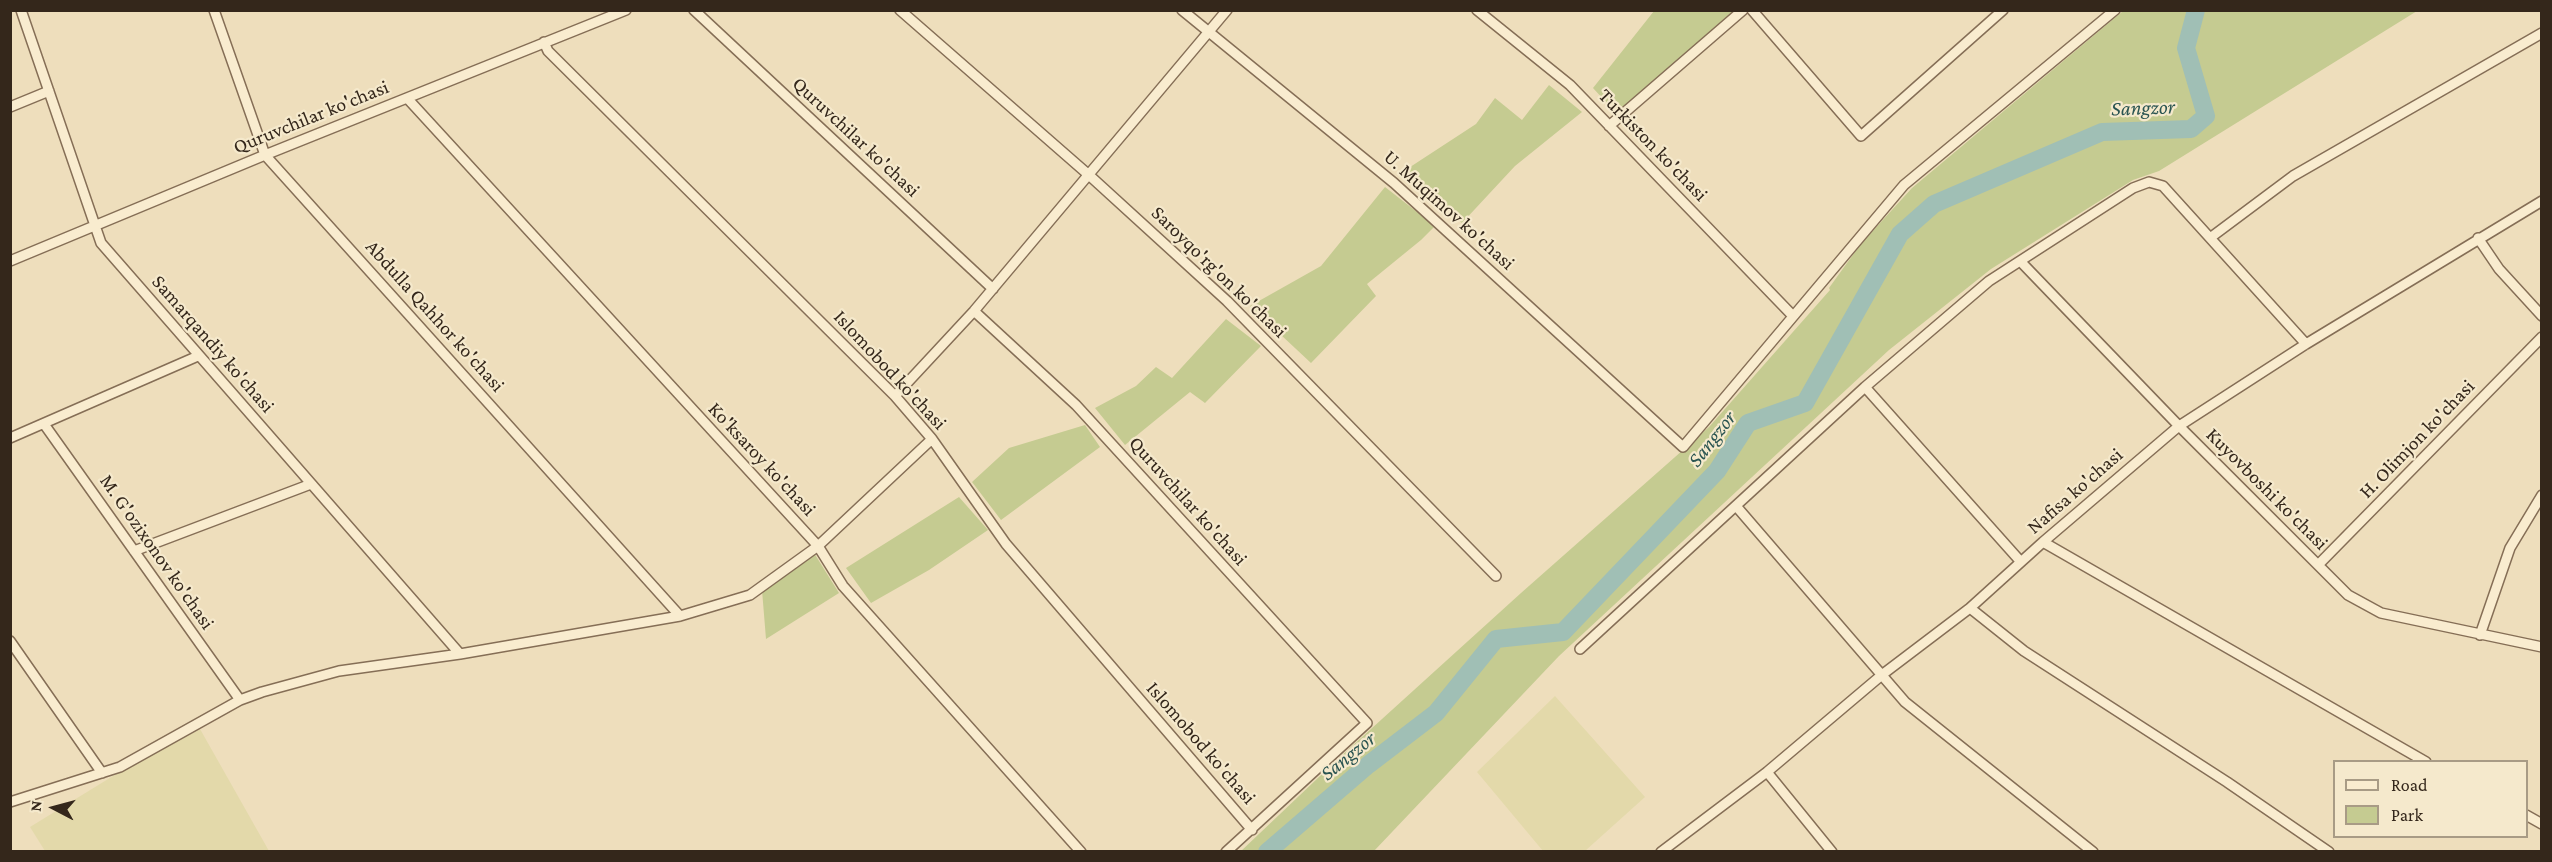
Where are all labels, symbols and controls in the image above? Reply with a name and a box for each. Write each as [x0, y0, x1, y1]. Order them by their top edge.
street label: Quruvchilar ko'chasi [787, 72, 925, 202]
street label: Quruvchilar ko'chasi [230, 75, 392, 159]
street label: Turkiston ko'chasi [1593, 84, 1713, 206]
water label: Sangzor [2111, 94, 2175, 122]
street label: U. Muqimov ko'chasi [1379, 145, 1519, 275]
street label: Saroyqo'rg'on ko'chasi [1146, 201, 1292, 343]
street label: Abdulla Qahhor ko'chasi [360, 235, 510, 397]
street label: Samarqandiy ko'chasi [147, 270, 279, 418]
street label: Islomobod ko'chasi [828, 305, 952, 435]
street label: H. Olimjon ko'chasi [2354, 375, 2480, 503]
street label: Ko'ksaroy ko'chasi [703, 397, 821, 521]
water label: Sangzor [1682, 406, 1742, 472]
street label: Kuyovboshi ko'chasi [2201, 423, 2333, 555]
street label: Quruvchilar ko'chasi [1124, 431, 1252, 571]
street label: Nafisa ko'chasi [2022, 443, 2128, 539]
street label: M. G'ozixonov ko'chasi [95, 470, 219, 634]
street label: Islomobod ko'chasi [1141, 677, 1261, 809]
water label: Sangzor [1315, 726, 1381, 786]
legend [2333, 760, 2528, 838]
text: Road [2391, 775, 2428, 795]
north arrow [24, 778, 84, 838]
text: N [27, 800, 45, 812]
text: Park [2391, 805, 2423, 825]

